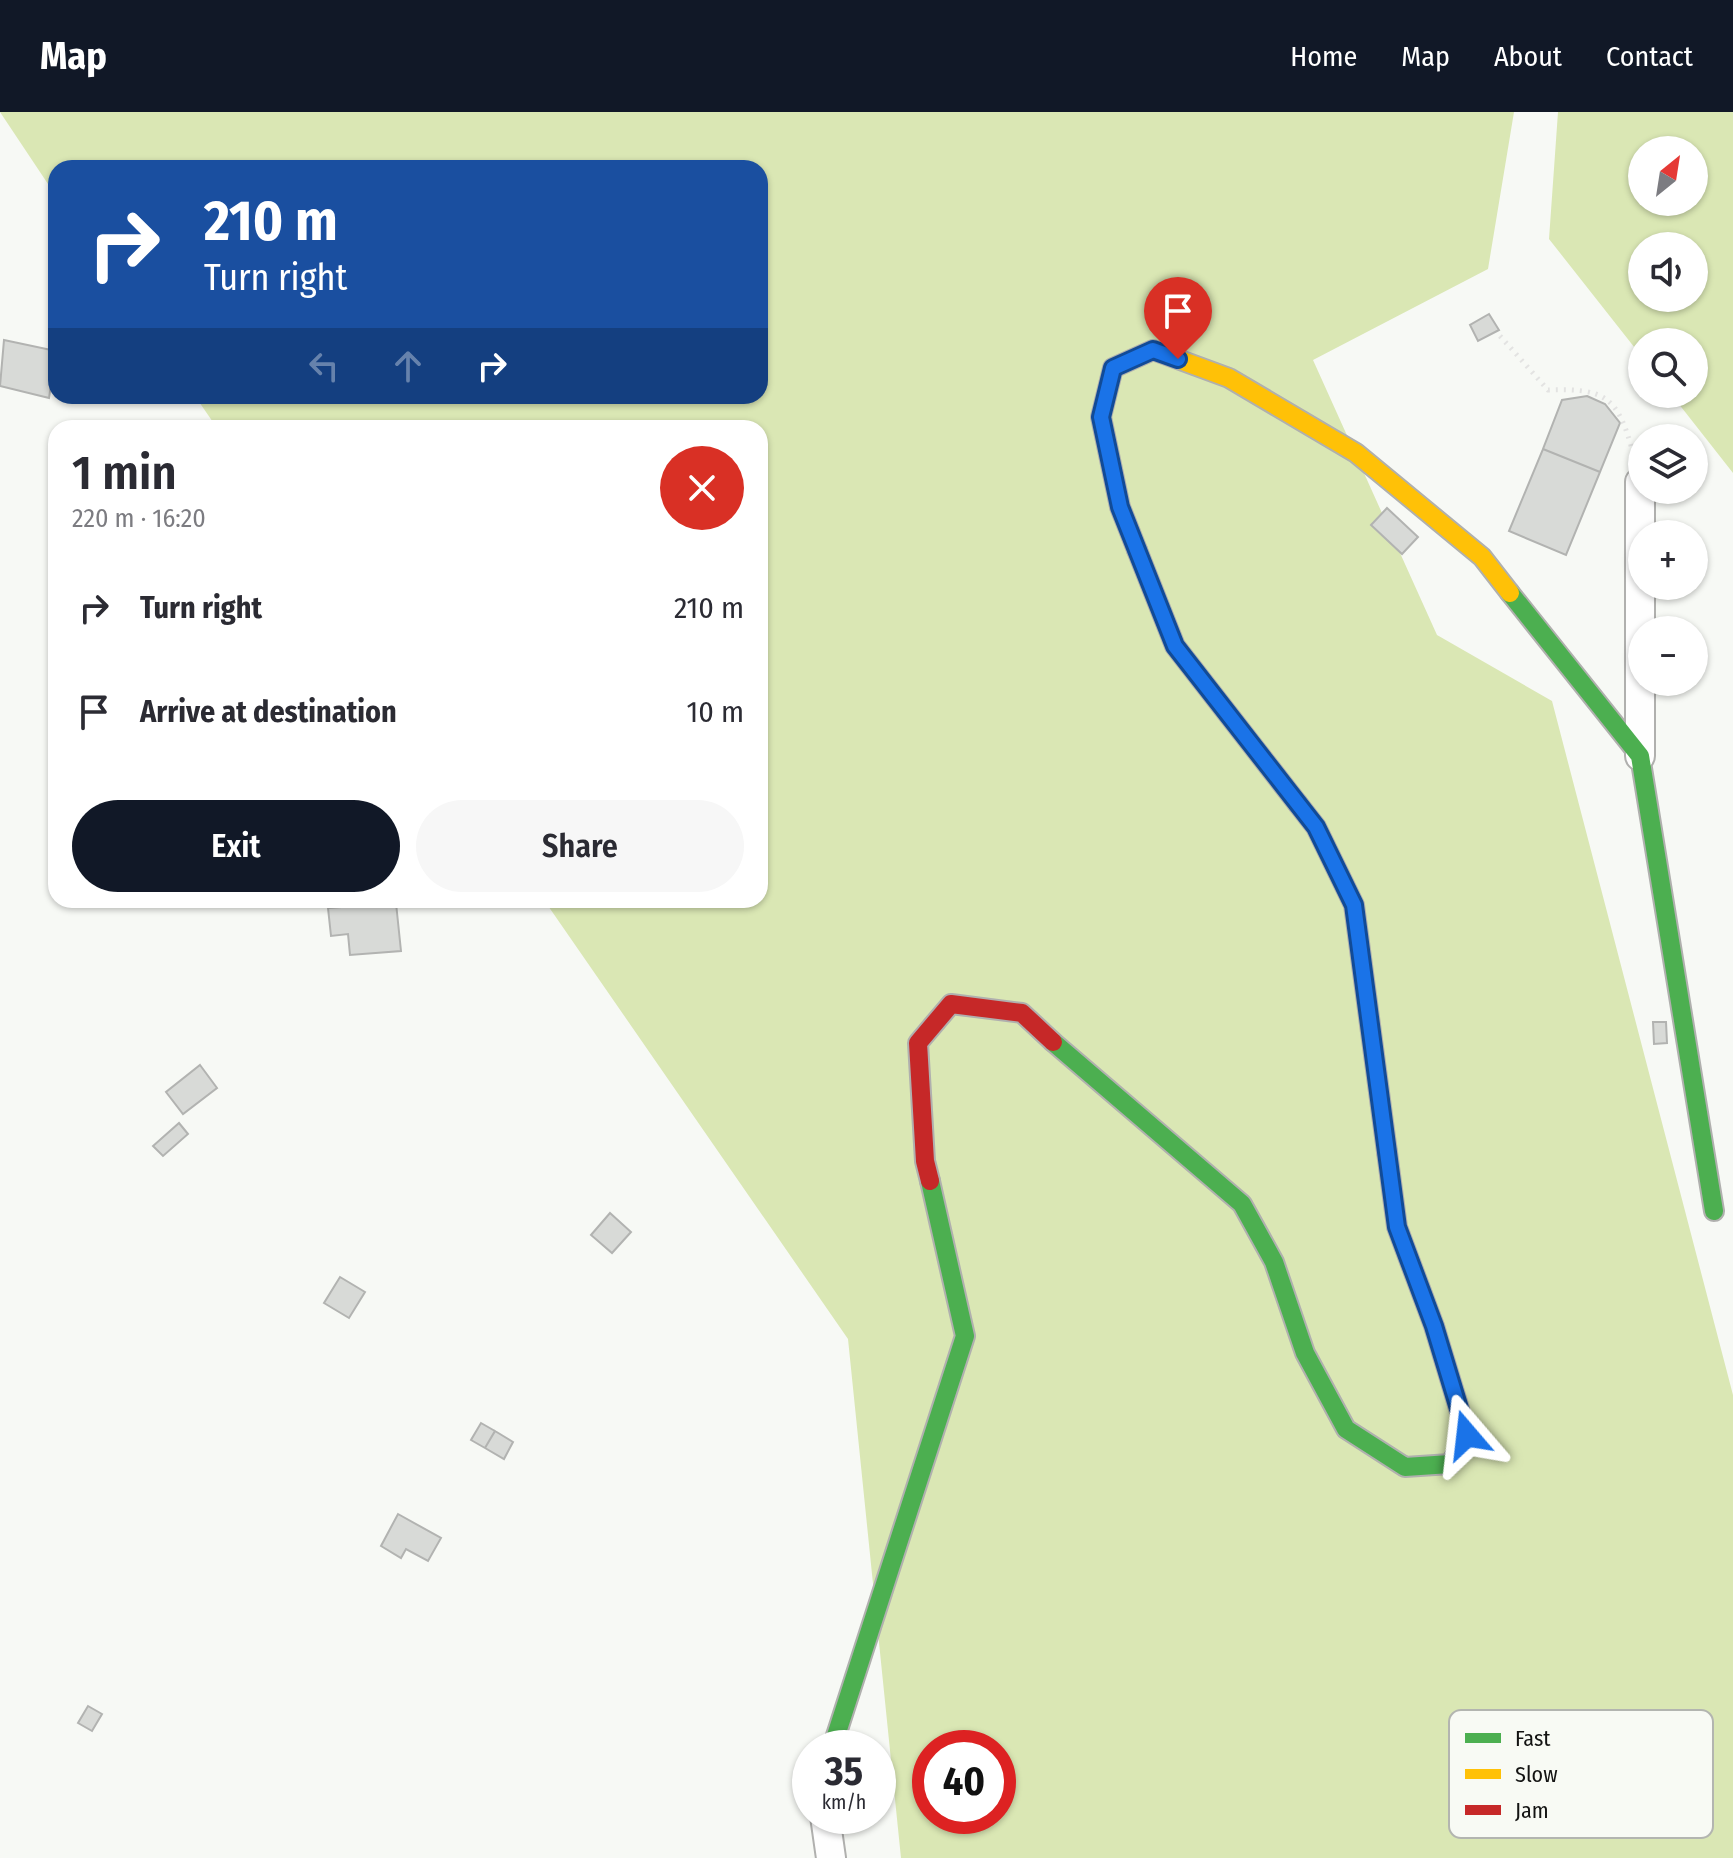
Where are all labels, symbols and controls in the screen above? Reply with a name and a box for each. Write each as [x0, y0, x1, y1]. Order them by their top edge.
text: Map [40, 33, 107, 79]
text: Home [1290, 40, 1357, 73]
text: Map [1401, 40, 1450, 73]
text: About [1494, 40, 1562, 73]
text: Contact [1606, 40, 1693, 73]
north arrow [1628, 136, 1708, 216]
map controls [1628, 136, 1708, 696]
text: 210 m [204, 188, 338, 255]
icon: right [72, 192, 176, 296]
button: sound [1628, 232, 1708, 312]
text: Turn right [204, 256, 347, 300]
pin [1144, 277, 1212, 359]
icon: arrive [1156, 289, 1200, 333]
button: search [1628, 328, 1708, 408]
icon: left [302, 344, 346, 388]
icon: ahead [386, 344, 430, 388]
icon: right [470, 344, 514, 388]
button: layers [1628, 424, 1708, 504]
text: 1 min [72, 444, 177, 502]
button: close [660, 446, 744, 530]
text: 220 m · 16:20 [72, 503, 206, 534]
button: + [1628, 520, 1708, 600]
icon: right [72, 586, 116, 630]
text: Turn right [140, 590, 262, 626]
text: 210 m [674, 590, 744, 626]
button: − [1628, 616, 1708, 696]
icon: arrive [72, 690, 116, 734]
text: Arrive at destination [140, 694, 397, 730]
text: 10 m [687, 694, 744, 730]
button: Exit [72, 800, 400, 892]
button: Share [416, 800, 744, 892]
position arrow [1425, 1393, 1509, 1477]
legend [1449, 1710, 1713, 1838]
text: Fast [1515, 1725, 1551, 1752]
speed limit sign: 40 [912, 1730, 1016, 1834]
text: 35 [825, 1748, 863, 1796]
text: Slow [1515, 1761, 1558, 1788]
text: km/h [822, 1790, 866, 1814]
text: Jam [1515, 1797, 1549, 1824]

